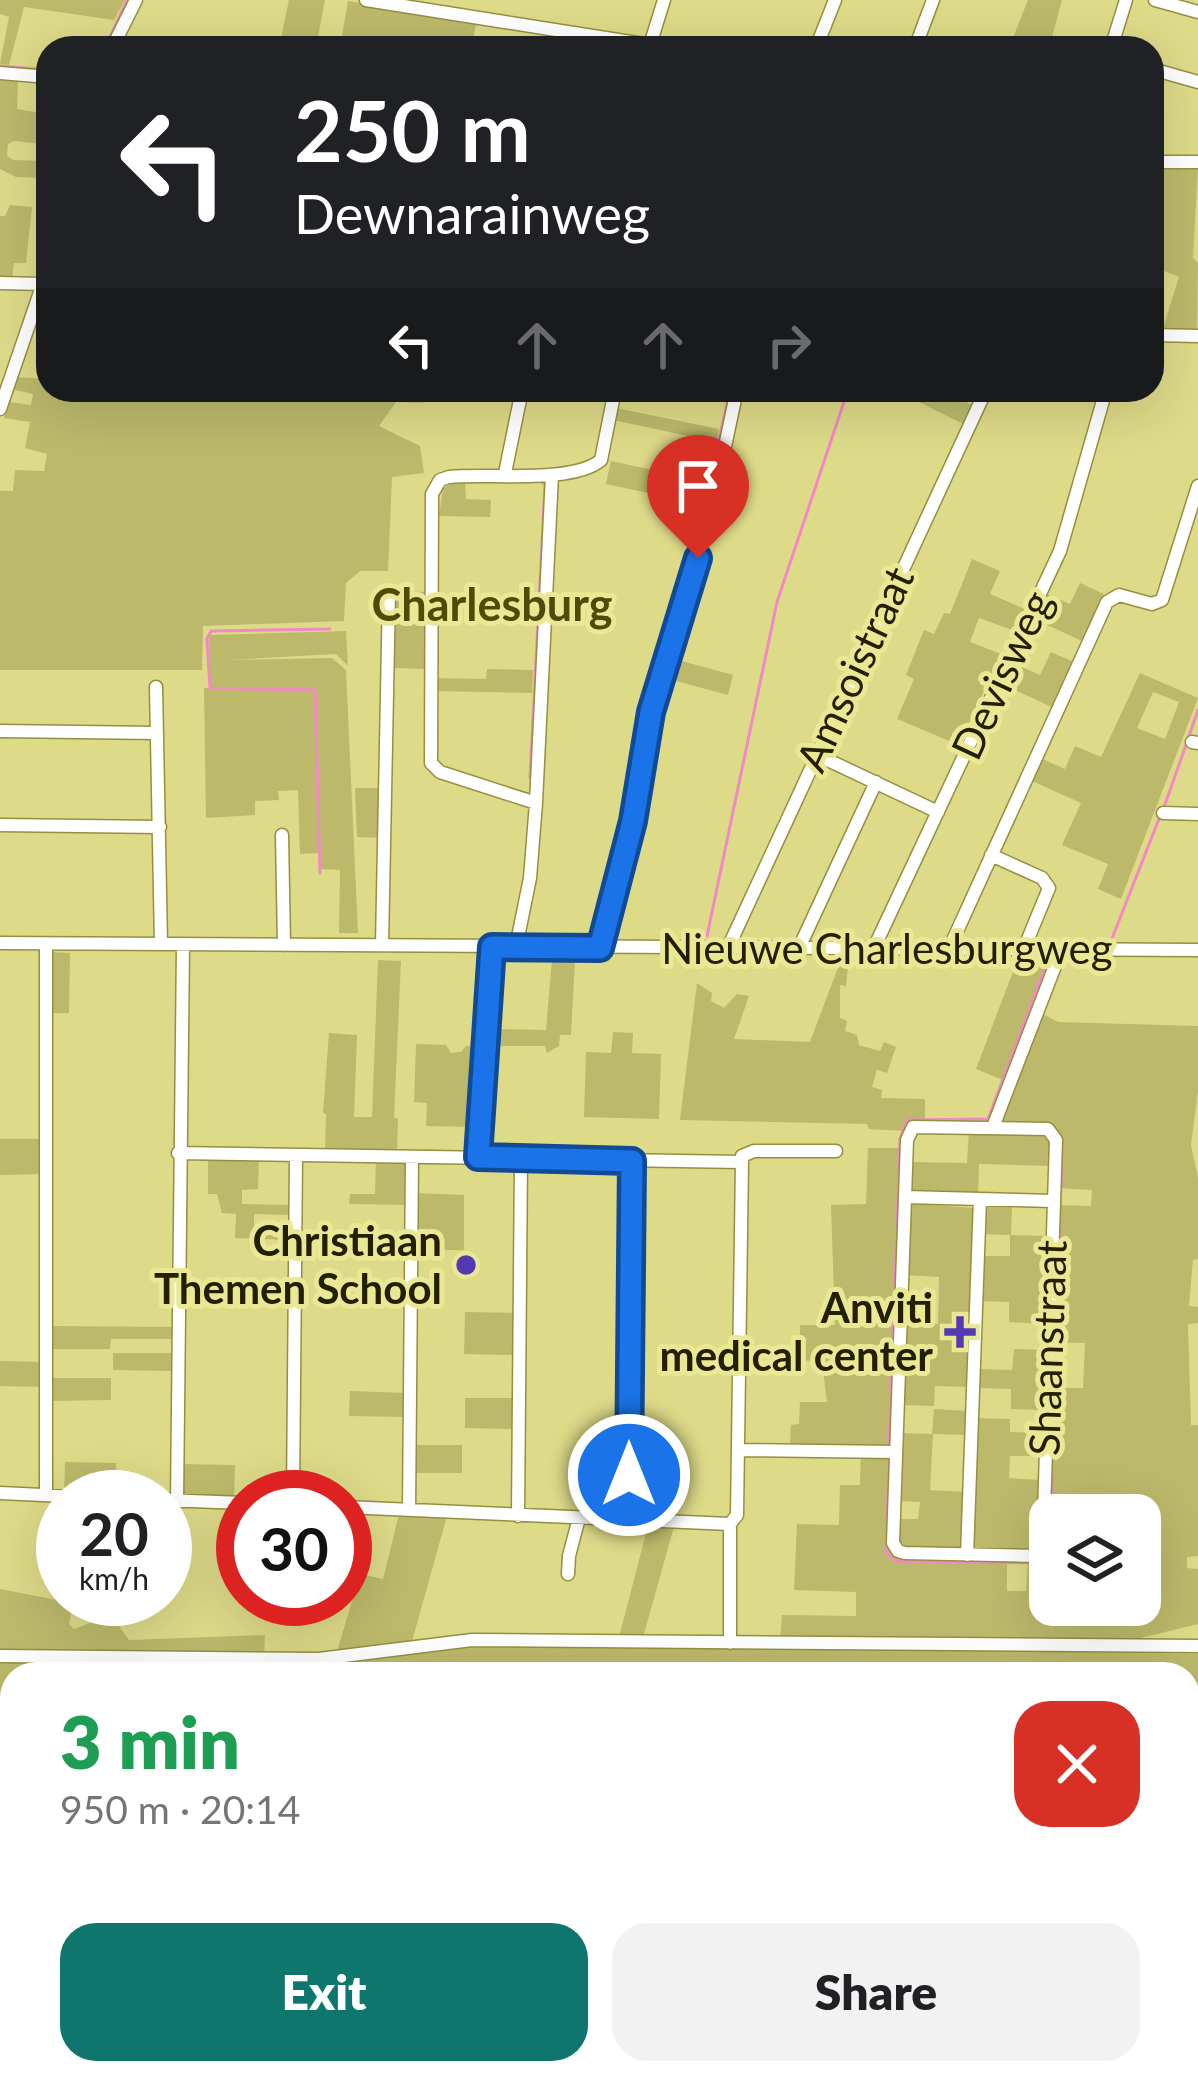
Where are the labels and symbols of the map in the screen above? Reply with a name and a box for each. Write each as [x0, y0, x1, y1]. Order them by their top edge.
pin [647, 435, 749, 558]
street label: Amsoistraat [785, 558, 923, 779]
district label: Charlesburg [372, 577, 612, 631]
street label: Devisweg [940, 582, 1062, 767]
street label: Nieuwe Charlesburgweg [661, 923, 1113, 973]
place label: Christiaan Themen School [154, 1215, 442, 1313]
street label: Shaanstraat [1018, 1239, 1076, 1457]
marker: Christiaan Themen School [453, 1252, 479, 1278]
place label: Anviti medical center [659, 1282, 933, 1380]
marker: Anviti medical center [944, 1316, 976, 1348]
position arrow [566, 1412, 692, 1538]
speed limit sign: 30 [216, 1470, 372, 1626]

